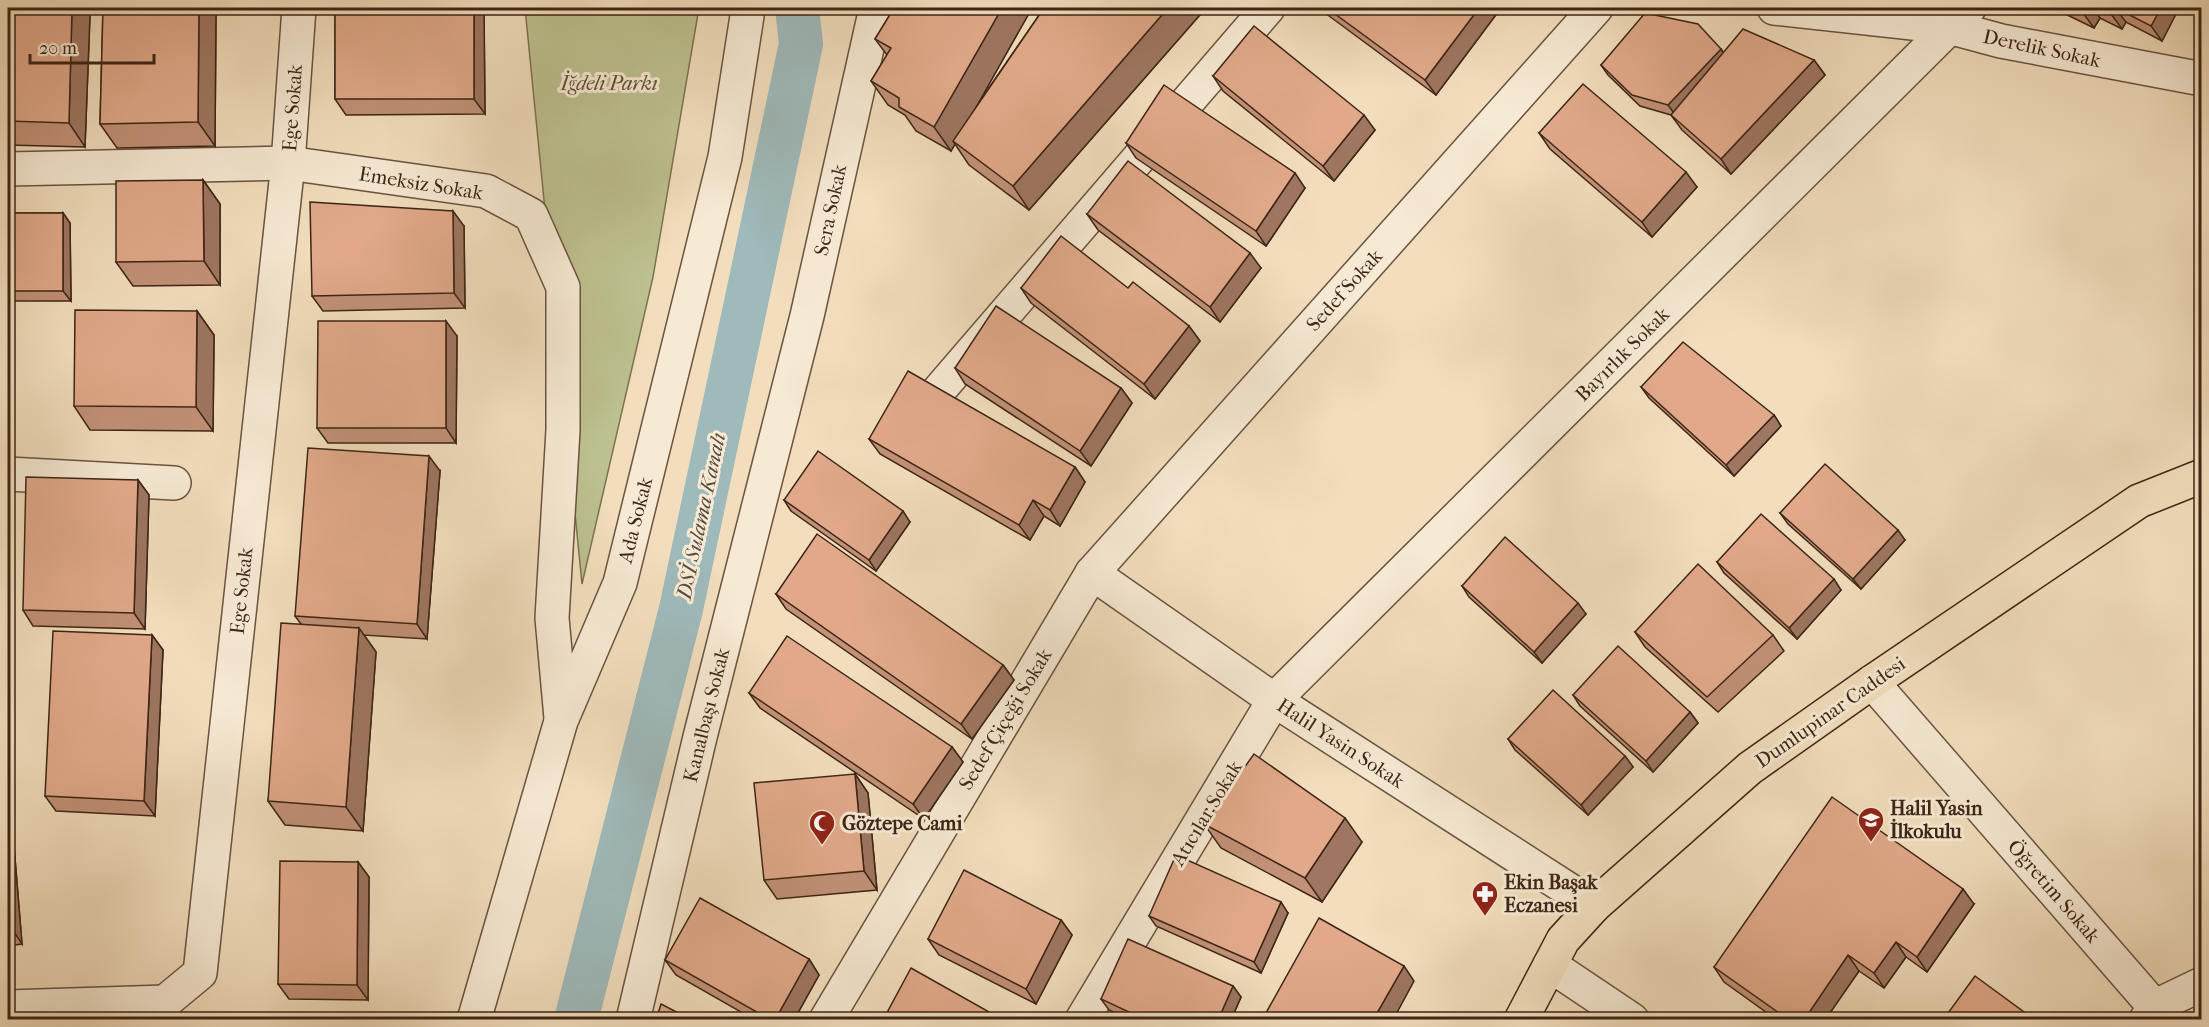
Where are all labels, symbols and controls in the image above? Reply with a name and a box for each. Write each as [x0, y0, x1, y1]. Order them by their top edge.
street label: Derelik Sokak [1981, 25, 2103, 72]
scale bar [30, 27, 154, 65]
text: 20 m [39, 38, 77, 59]
street label: Ege Sokak [278, 63, 307, 152]
park label: İğdeli Parkı [559, 70, 658, 95]
street label: Emeksiz Sokak [357, 162, 485, 205]
street label: Sera Sokak [810, 162, 851, 258]
street label: Sedef Sokak [1302, 244, 1388, 336]
street label: Bayırlık Sokak [1571, 302, 1674, 406]
water label: DSİ Sulama Kanalı [670, 430, 730, 603]
street label: Ada Sokak [613, 474, 657, 566]
street label: Ege Sokak [226, 546, 258, 636]
street label: Sedef Çiçeği Sokak [954, 644, 1058, 795]
street label: Kanalbaşı Sokak [679, 645, 734, 785]
street label: Dumlupinar Caddesi [1751, 652, 1910, 773]
street label: Halil Yasin Sokak [1273, 694, 1409, 793]
street label: Atıcılar Sokak [1166, 756, 1247, 871]
place label: Halil Yasin İlkokulu [1890, 797, 1983, 843]
school or university icon: Halil Yasin İlkokulu [1856, 805, 1886, 843]
mosque icon: Göztepe Cami [807, 808, 837, 846]
place label: Göztepe Cami [842, 812, 964, 835]
street label: Öğretim Sokak [2003, 834, 2106, 948]
place label: Ekin Başak Eczanesi [1504, 871, 1598, 917]
pharmacy icon: Ekin Başak Eczanesi [1470, 879, 1500, 917]

